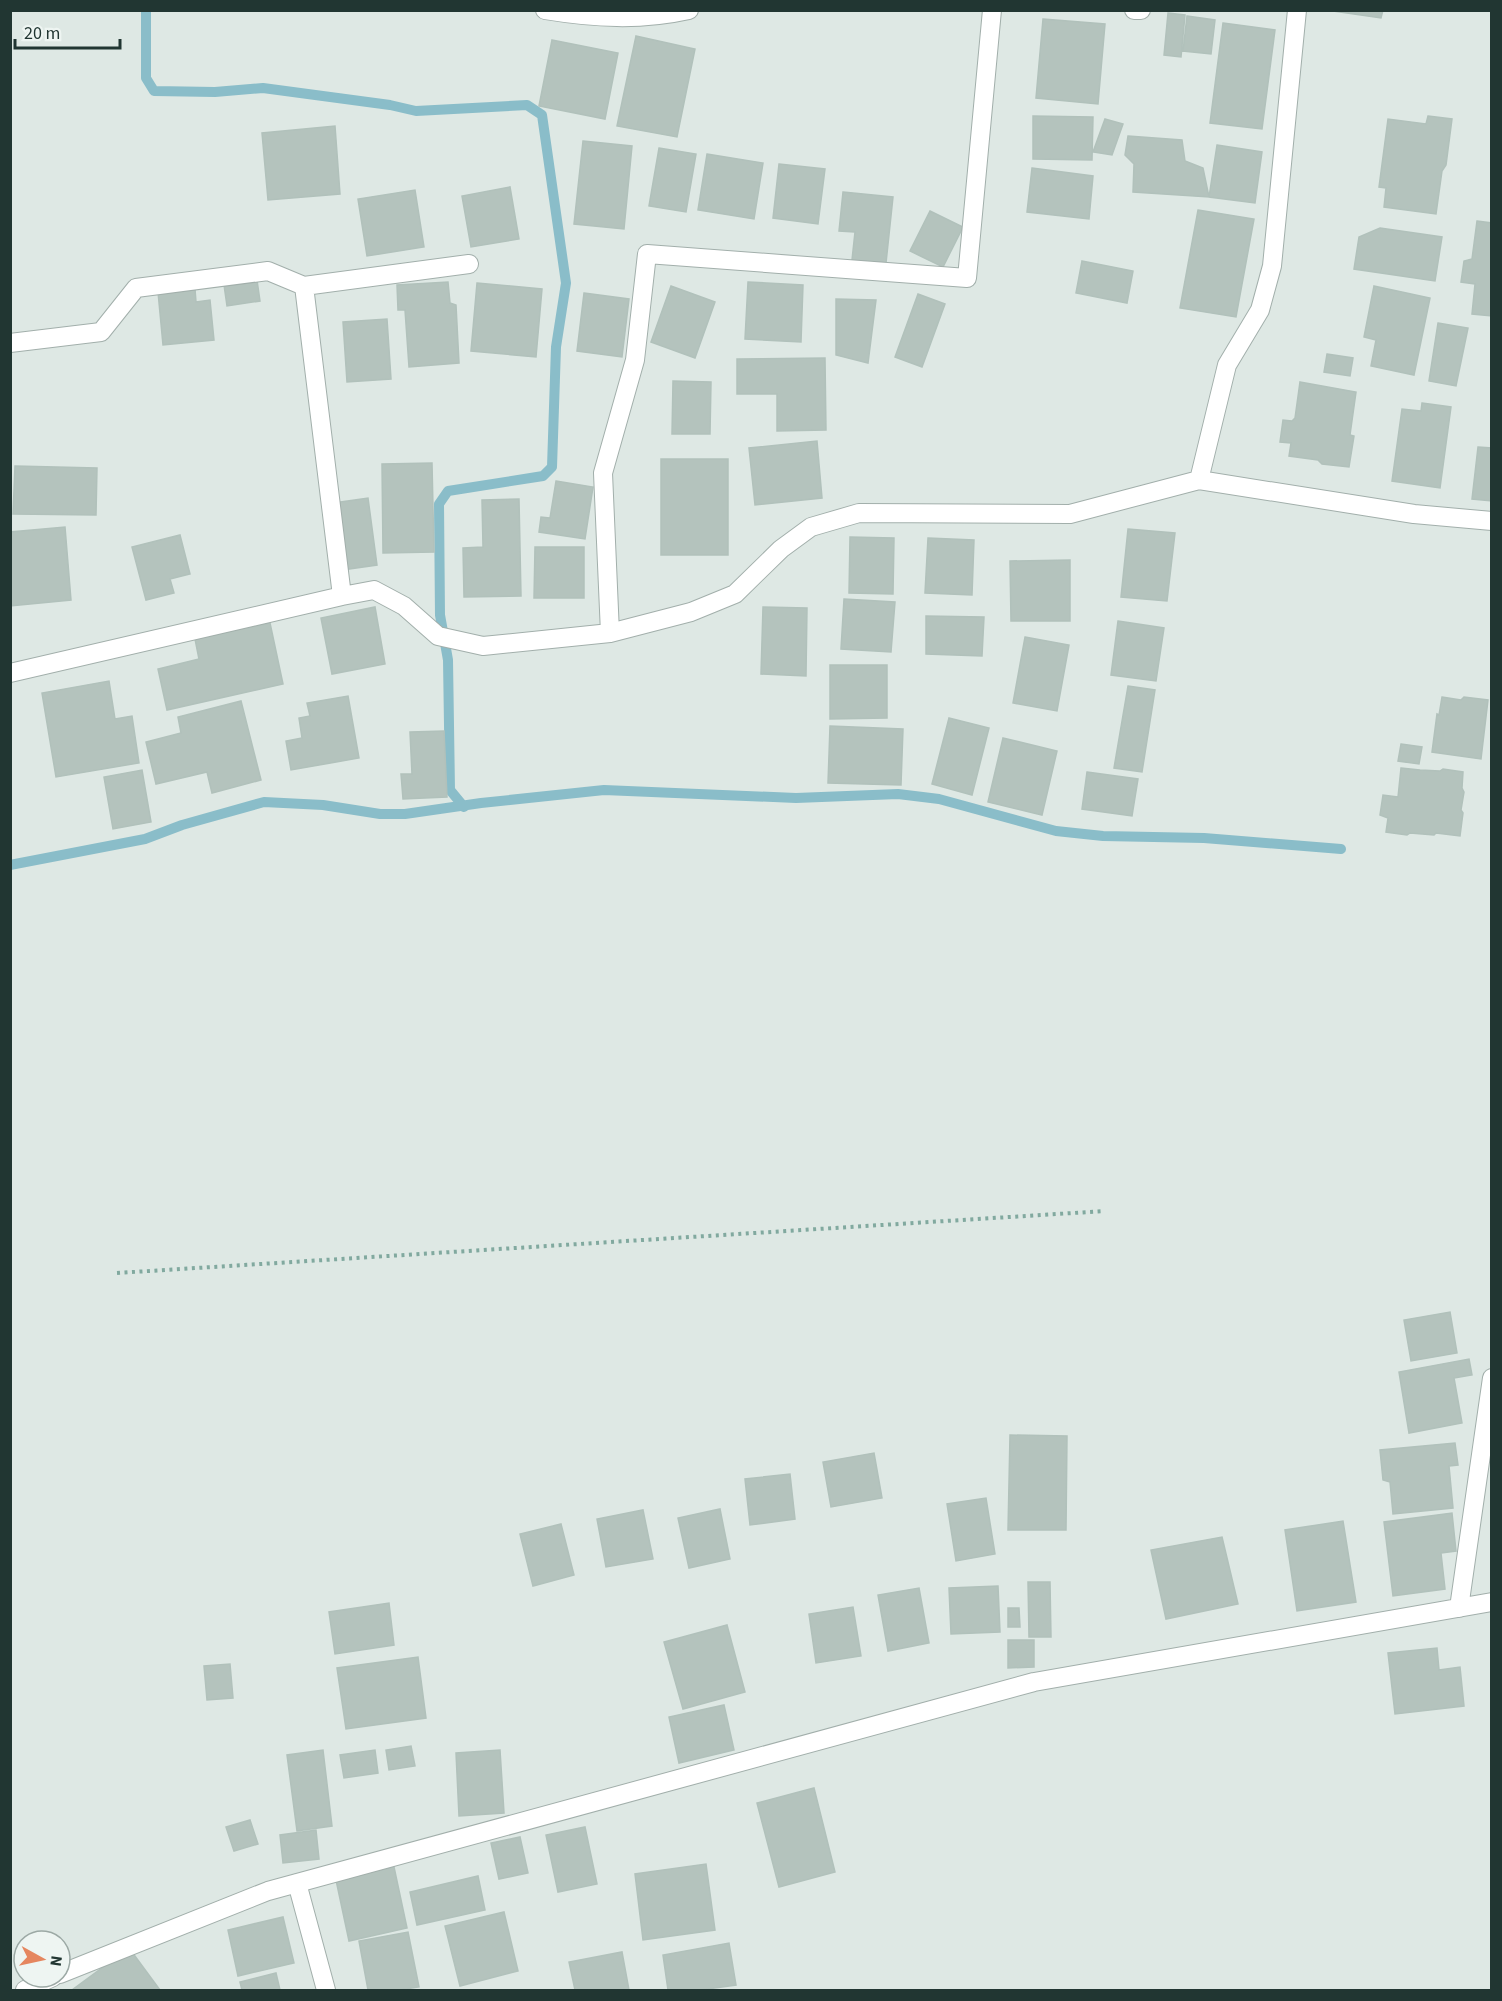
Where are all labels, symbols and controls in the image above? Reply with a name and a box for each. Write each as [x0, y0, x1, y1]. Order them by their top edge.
scale bar [15, 12, 120, 50]
text: 20 m [24, 21, 60, 46]
north arrow [12, 1929, 72, 1989]
text: N [44, 1954, 67, 1968]

